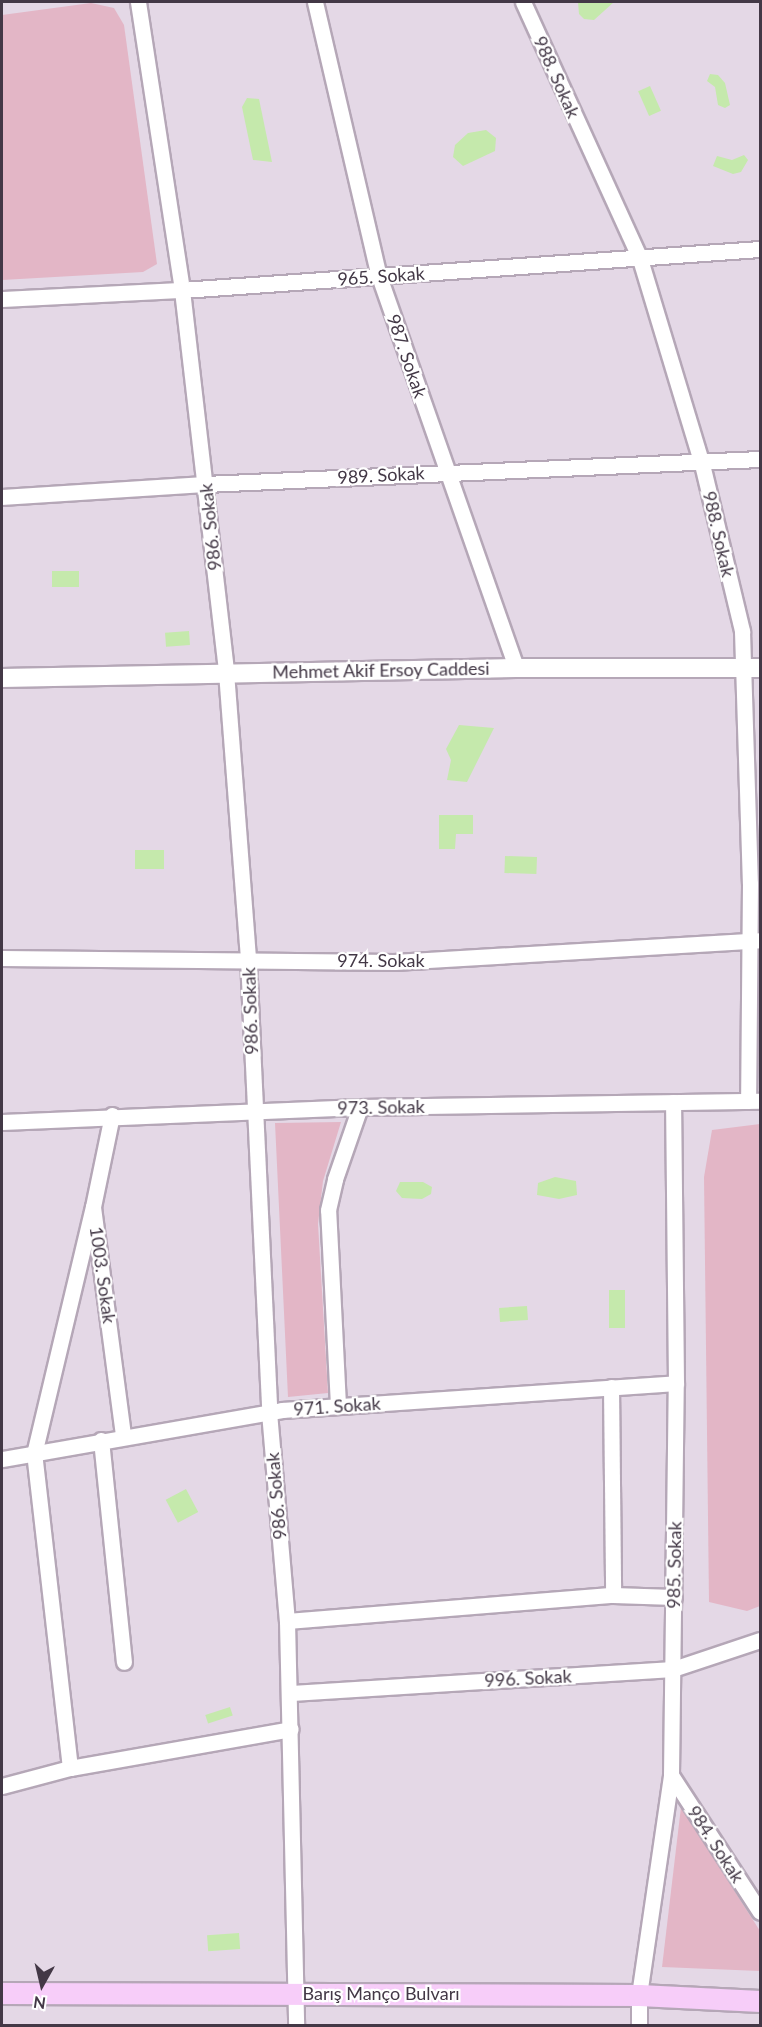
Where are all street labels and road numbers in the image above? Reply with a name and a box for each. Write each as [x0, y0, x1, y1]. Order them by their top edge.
street label: 988. Sokak [529, 33, 585, 121]
street label: 965. Sokak [337, 262, 425, 290]
street label: 987. Sokak [383, 311, 431, 401]
street label: 989. Sokak [337, 462, 425, 488]
street label: 986. Sokak [195, 482, 225, 572]
street label: 988. Sokak [699, 489, 739, 579]
street label: Mehmet Akif Ersoy Caddesi [271, 657, 491, 683]
street label: 974. Sokak [337, 949, 425, 971]
street label: 986. Sokak [238, 967, 262, 1055]
street label: 973. Sokak [337, 1095, 425, 1119]
street label: 1003. Sokak [86, 1225, 120, 1325]
street label: 971. Sokak [293, 1392, 381, 1420]
street label: 986. Sokak [261, 1452, 291, 1540]
street label: 985. Sokak [662, 1521, 686, 1609]
street label: 996. Sokak [484, 1665, 572, 1691]
street label: 984. Sokak [683, 1801, 749, 1887]
street label: Barış Manço Bulvarı [302, 1982, 460, 2004]

